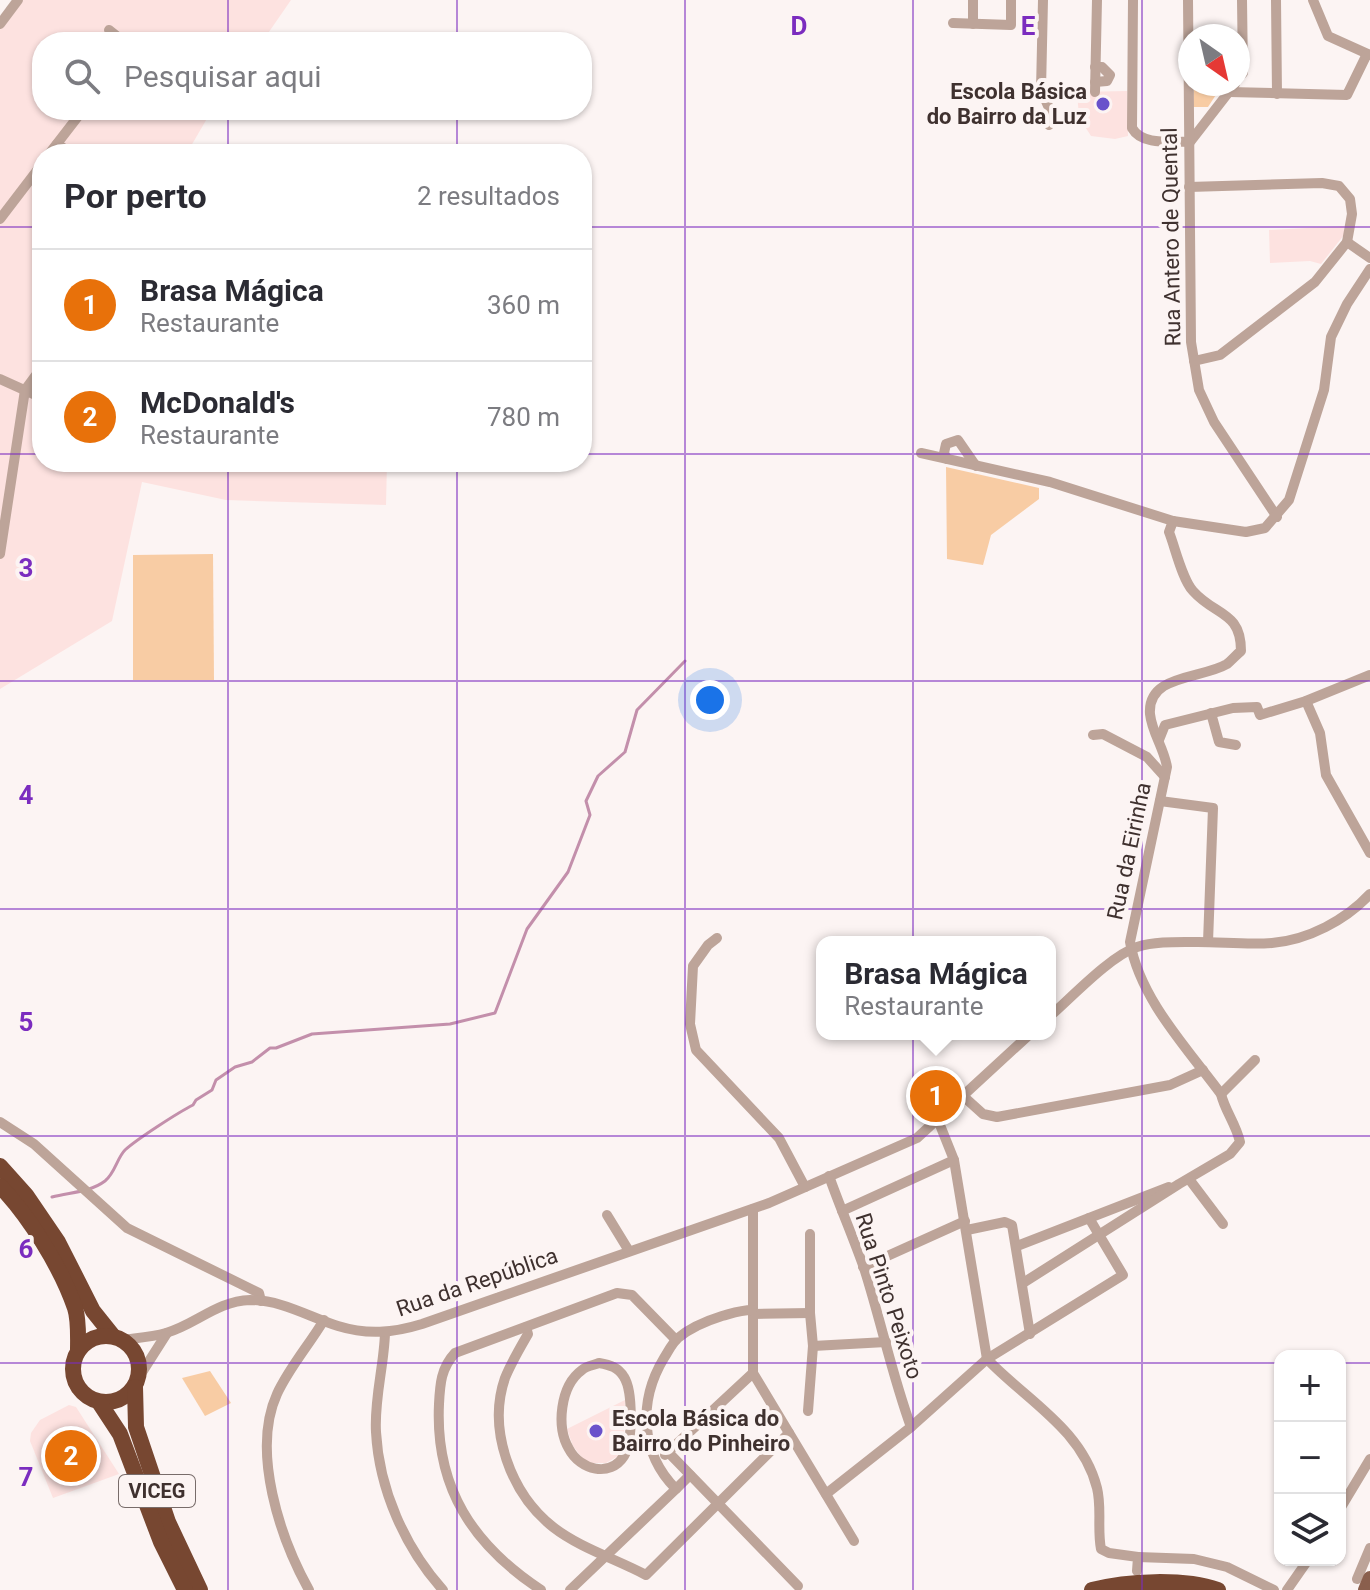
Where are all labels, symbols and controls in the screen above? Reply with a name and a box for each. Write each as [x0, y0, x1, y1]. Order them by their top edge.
text: D [791, 11, 807, 41]
text: E [1021, 11, 1036, 41]
north arrow [1178, 24, 1250, 96]
search box [32, 32, 592, 120]
icon: search [60, 54, 104, 98]
text: Pesquisar aqui [124, 59, 322, 94]
place label: Escola Básica do Bairro da Luz [927, 79, 1087, 129]
marker: Escola Básica do Bairro da Luz [1094, 95, 1112, 113]
street label: Rua Antero de Quental [1157, 127, 1185, 347]
text: Por perto [64, 176, 207, 216]
text: 2 resultados [417, 181, 560, 211]
text: Brasa Mágica [140, 273, 324, 308]
text: 1 [83, 290, 97, 320]
text: 360 m [487, 290, 560, 320]
text: Restaurante [140, 308, 279, 338]
text: McDonald's [140, 385, 295, 420]
text: 2 [83, 402, 97, 432]
text: 780 m [487, 402, 560, 432]
text: Restaurante [140, 420, 279, 450]
text: 3 [19, 553, 33, 583]
your location [690, 680, 730, 720]
text: 4 [19, 780, 34, 810]
street label: Rua da Eirinha [1102, 780, 1156, 922]
popup [816, 936, 1056, 1040]
text: Brasa Mágica [844, 956, 1028, 991]
text: Restaurante [844, 991, 983, 1021]
text: 5 [19, 1007, 33, 1037]
pin: 1 [910, 1066, 962, 1126]
street label: Rua Pinto Peixoto [850, 1210, 928, 1382]
text: 6 [19, 1234, 34, 1264]
street label: Rua da República [393, 1243, 561, 1321]
map controls [1274, 1350, 1346, 1566]
button: + [1274, 1350, 1346, 1422]
place label: Escola Básica do Bairro do Pinheiro [612, 1406, 790, 1456]
marker: Escola Básica do Bairro do Pinheiro [587, 1422, 605, 1440]
button: − [1274, 1422, 1346, 1494]
pin: 2 [45, 1426, 97, 1486]
text: 7 [19, 1462, 33, 1492]
road number: VICEG [119, 1475, 195, 1507]
button: layers [1274, 1494, 1346, 1566]

